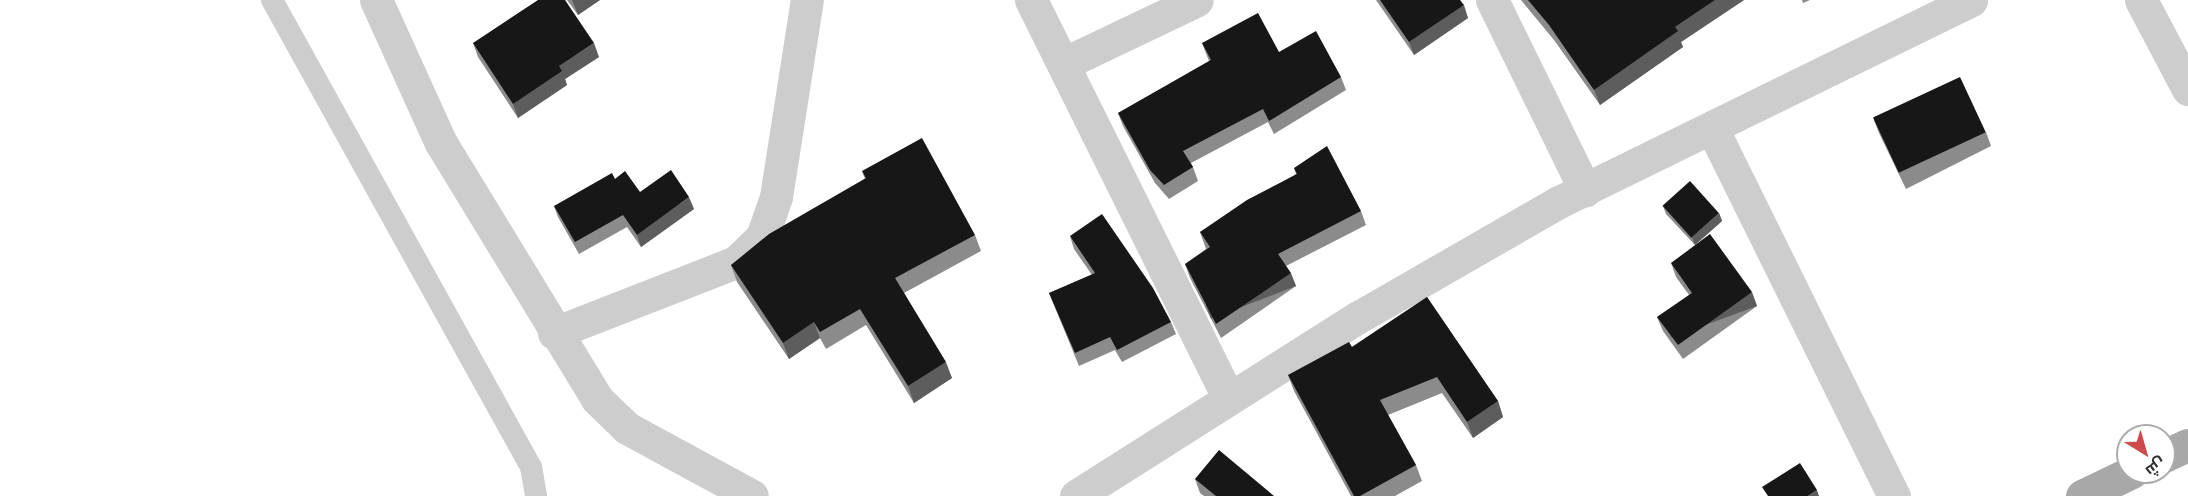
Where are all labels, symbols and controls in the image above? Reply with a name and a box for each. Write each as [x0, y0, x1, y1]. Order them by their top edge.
north arrow [2116, 424, 2176, 484]
text: ش [2141, 453, 2170, 482]

